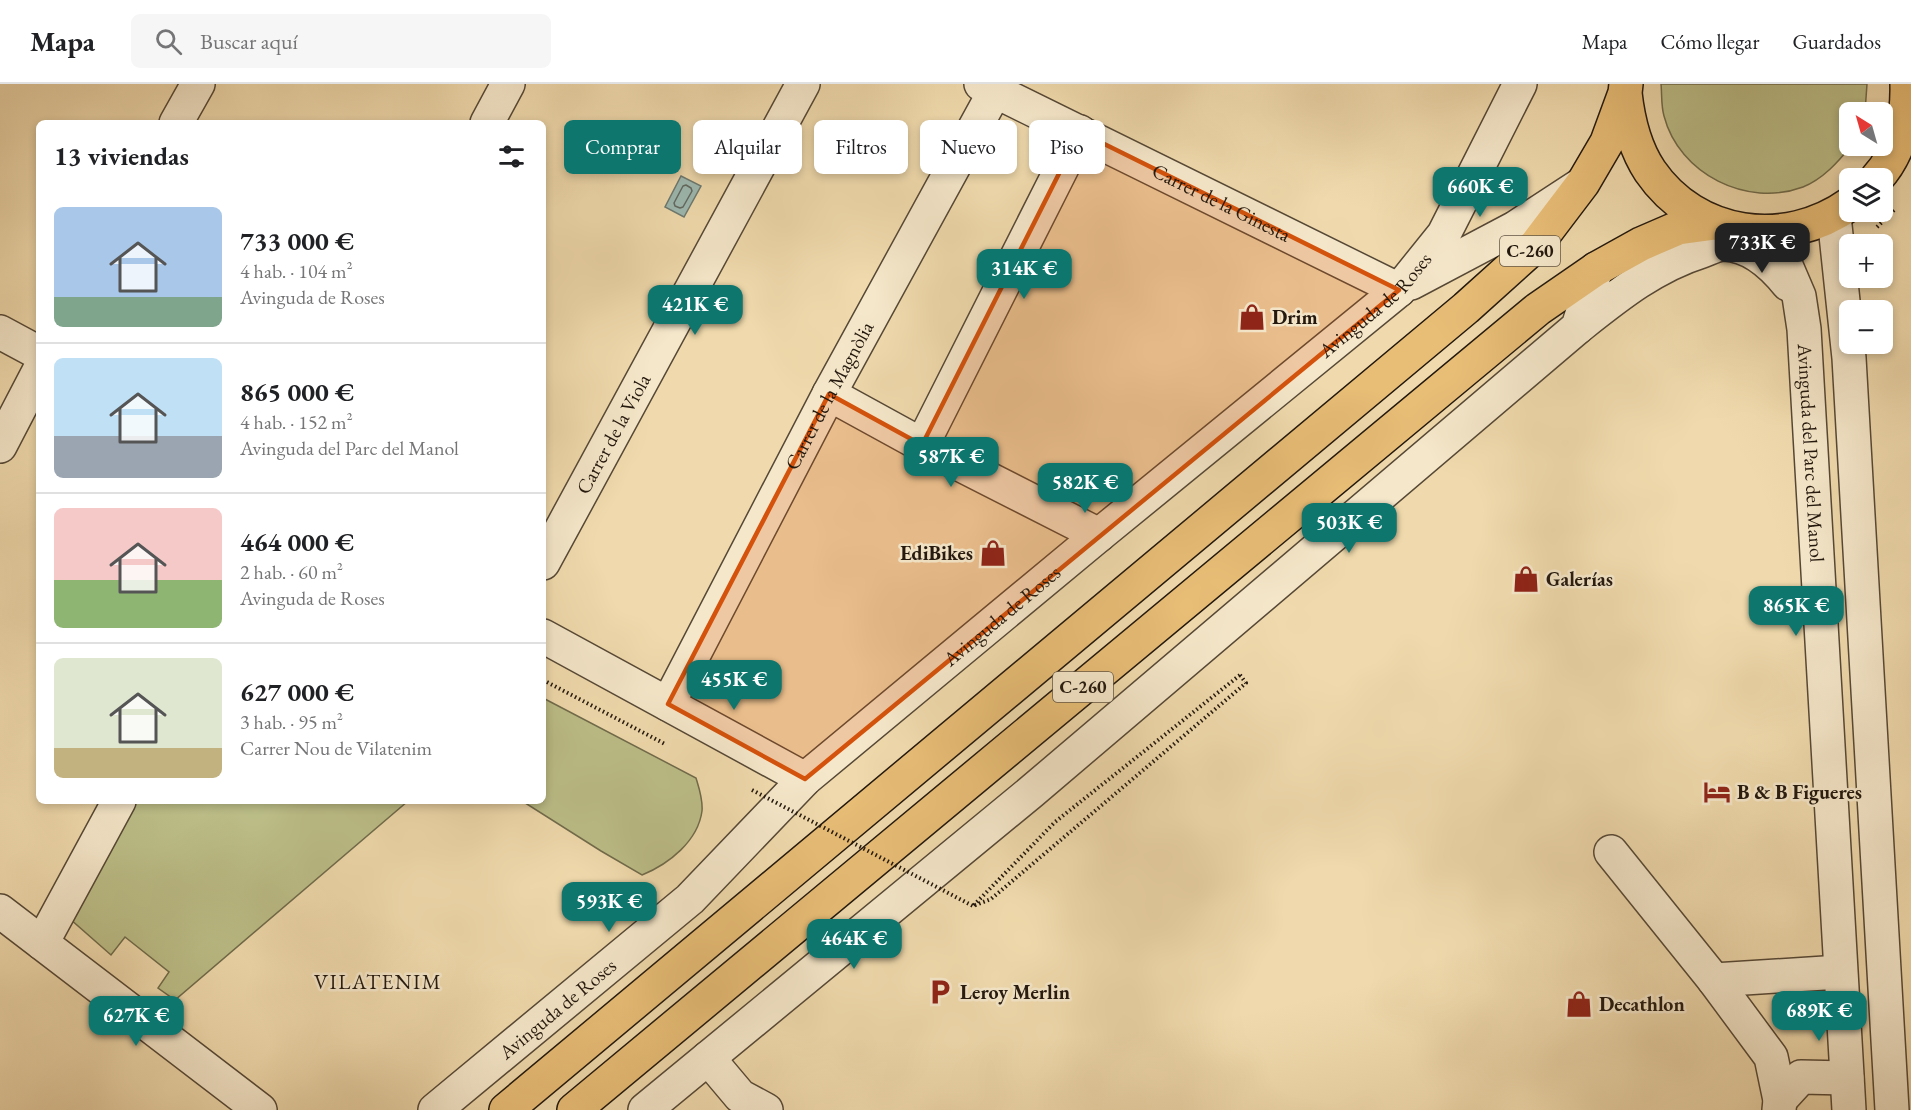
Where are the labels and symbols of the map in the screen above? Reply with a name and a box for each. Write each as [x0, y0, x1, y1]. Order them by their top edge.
north arrow [1839, 102, 1893, 156]
street label: Carrer de la Ginesta [1148, 157, 1295, 248]
pin: 660K € [1431, 167, 1529, 218]
pin: 733K € [1713, 223, 1811, 274]
road number: C-260 [1500, 236, 1560, 266]
street label: Avinguda de Roses [1313, 247, 1437, 364]
pin: 314K € [975, 249, 1073, 300]
pin: 421K € [646, 285, 744, 336]
shop icon: Drim [1237, 302, 1267, 332]
place label: Drim [1272, 304, 1318, 330]
street label: Carrer de la Magnòlia [779, 317, 879, 474]
street label: Avinguda del Parc del Manol [1792, 342, 1830, 563]
street label: Carrer de la Viola [570, 369, 656, 499]
pin: 587K € [902, 437, 1000, 488]
pin: 582K € [1036, 463, 1134, 514]
pin: 503K € [1300, 503, 1398, 554]
shop icon: EdiBikes [978, 538, 1008, 568]
place label: EdiBikes [900, 540, 973, 566]
street label: Avinguda de Roses [937, 559, 1066, 673]
shop icon: Galerías [1511, 564, 1541, 594]
place label: Galerías [1546, 566, 1613, 592]
pin: 865K € [1747, 586, 1845, 637]
pin: 455K € [685, 660, 783, 711]
road number: C-260 [1053, 672, 1113, 702]
hotel icon: B & B Figueres [1702, 777, 1732, 807]
place label: B & B Figueres [1737, 779, 1862, 805]
pin: 593K € [560, 882, 658, 933]
pin: 464K € [805, 919, 903, 970]
street label: Avinguda de Roses [493, 952, 622, 1065]
district label: VILATENIM [314, 968, 442, 995]
parking icon: Leroy Merlin [925, 977, 955, 1007]
place label: Leroy Merlin [960, 979, 1070, 1005]
shop icon: Decathlon [1564, 989, 1594, 1019]
place label: Decathlon [1599, 991, 1685, 1017]
pin: 689K € [1770, 991, 1868, 1042]
pin: 627K € [87, 996, 185, 1047]

